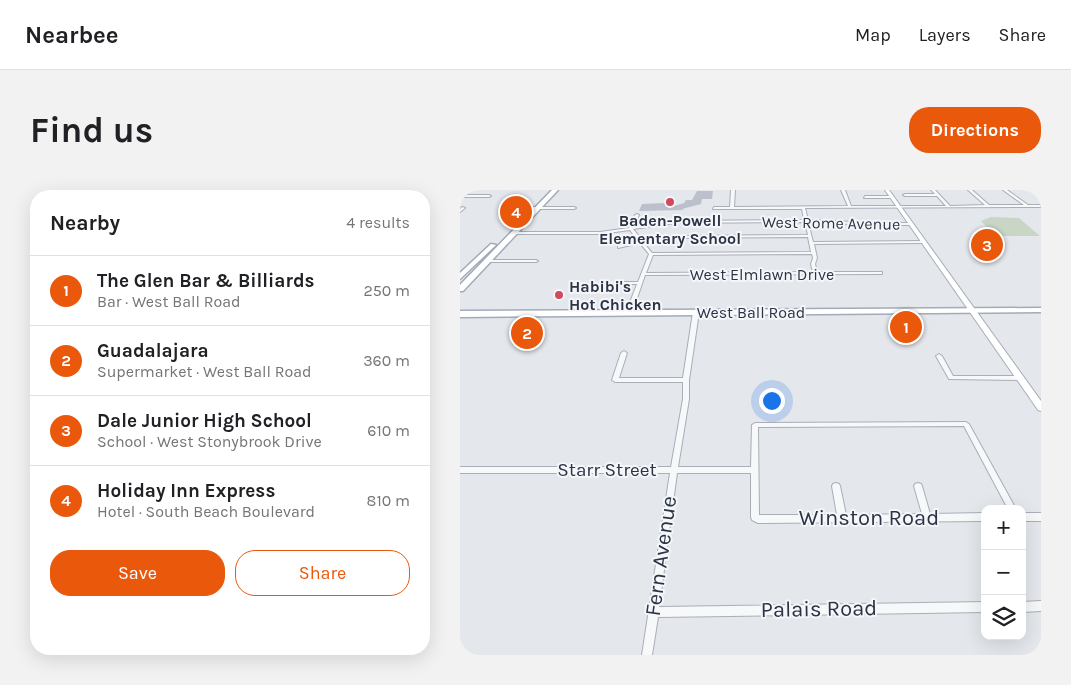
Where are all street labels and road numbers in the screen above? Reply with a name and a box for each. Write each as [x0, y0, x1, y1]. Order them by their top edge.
street label: West Rome Avenue [762, 212, 900, 234]
street label: West Elmlawn Drive [690, 265, 834, 284]
street label: West Ball Road [697, 303, 805, 322]
street label: Starr Street [557, 459, 657, 481]
street label: Fern Avenue [640, 494, 682, 618]
street label: Winston Road [799, 505, 939, 531]
street label: Palais Road [761, 595, 877, 623]

